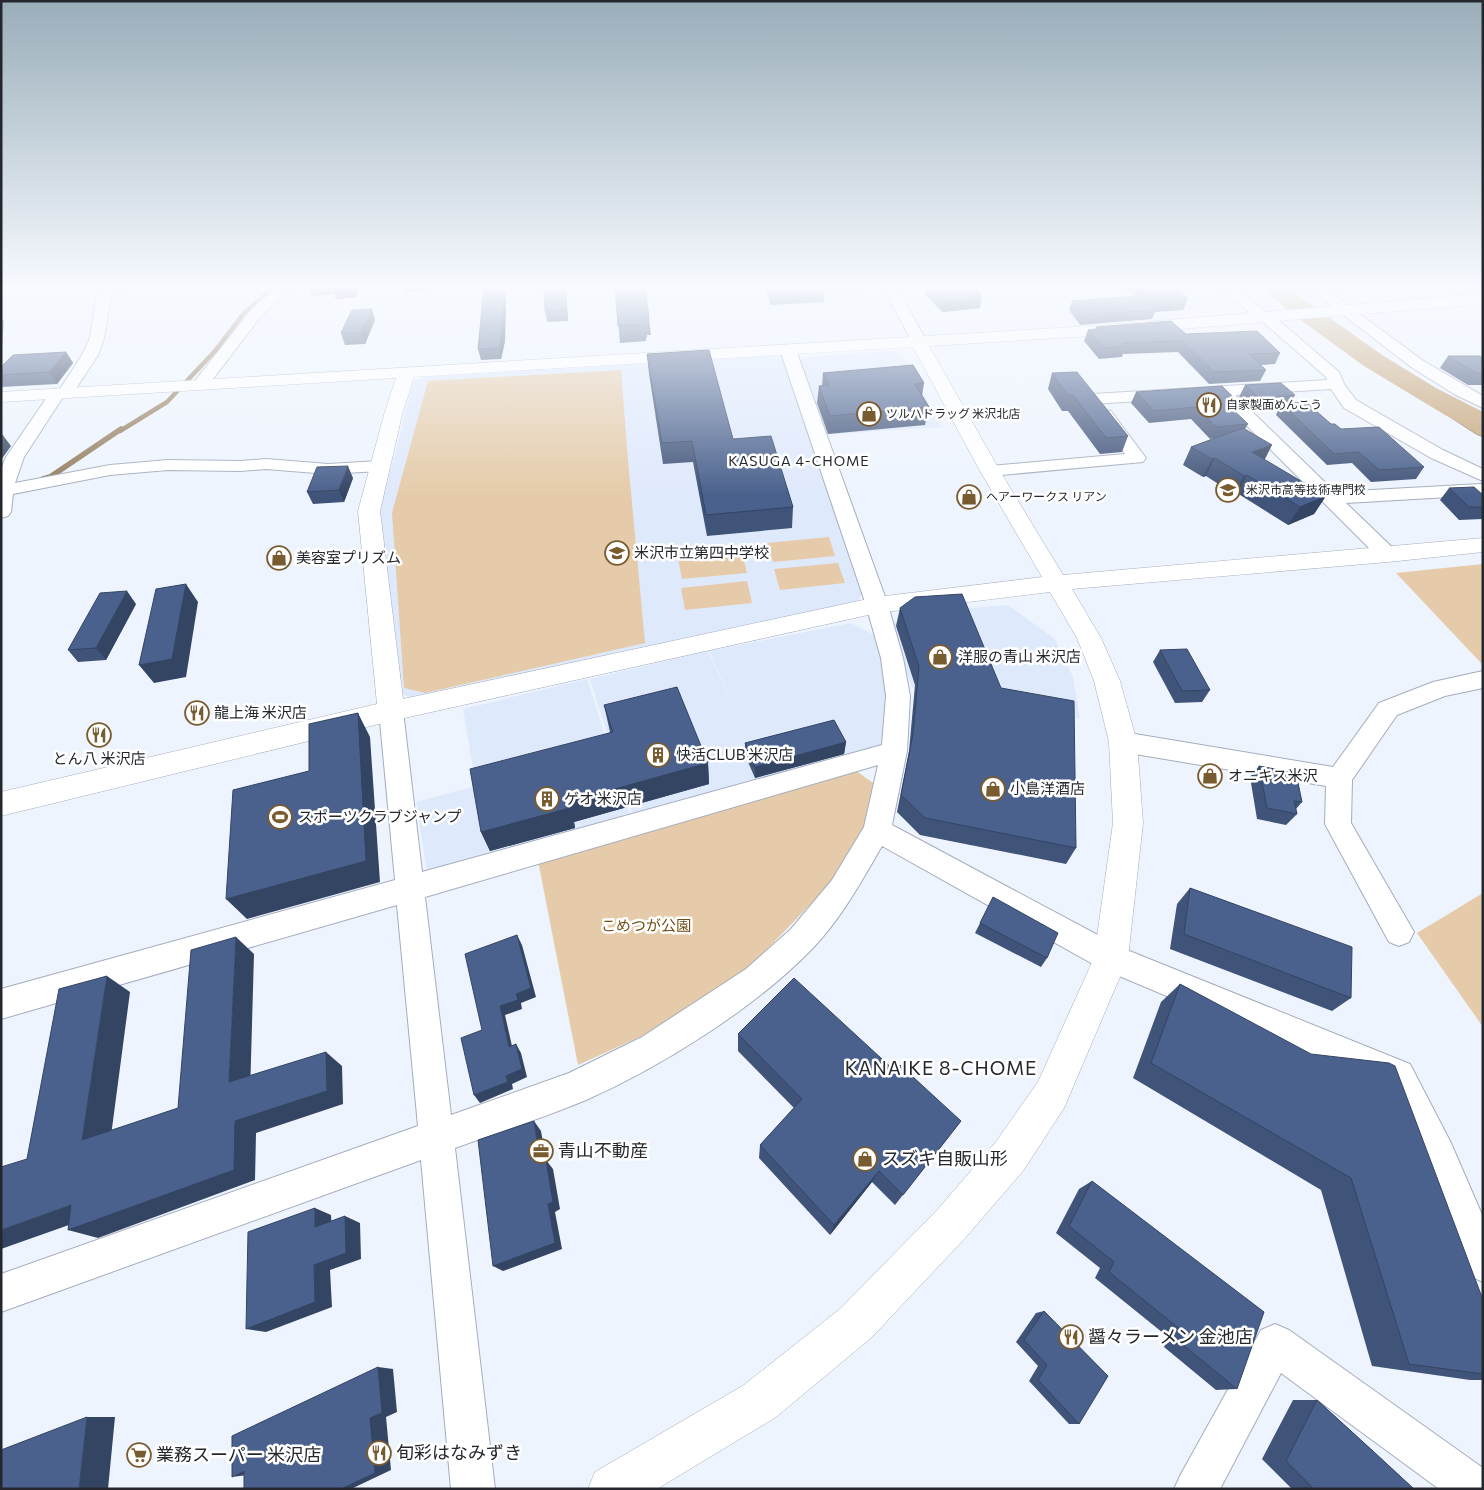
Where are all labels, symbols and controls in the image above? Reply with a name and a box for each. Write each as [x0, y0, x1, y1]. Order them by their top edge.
restaurant icon: 自家製面めんこう [1196, 392, 1222, 418]
place label: 自家製面めんこう [1226, 397, 1322, 411]
shop icon: ツルハドラッグ 米沢北店 [856, 401, 882, 427]
place label: ツルハドラッグ 米沢北店 [886, 406, 1020, 420]
district label: KASUGA 4-CHOME [728, 452, 870, 469]
school or university icon: 米沢市高等技術専門校 [1215, 477, 1241, 503]
place label: 米沢市高等技術専門校 [1246, 482, 1366, 496]
shop icon: ヘアーワークス リアン [956, 484, 982, 510]
place label: ヘアーワークス リアン [986, 489, 1107, 503]
school or university icon: 米沢市立第四中学校 [604, 540, 630, 566]
place label: 米沢市立第四中学校 [634, 543, 769, 561]
shop icon: 美容室プリズム [266, 545, 292, 571]
place label: 美容室プリズム [296, 548, 401, 566]
shop icon: 洋服の青山 米沢店 [927, 644, 953, 670]
place label: 洋服の青山 米沢店 [958, 647, 1081, 665]
restaurant icon: 龍上海 米沢店 [184, 700, 210, 726]
place label: 龍上海 米沢店 [214, 703, 307, 721]
restaurant icon: とん八 米沢店 [86, 722, 112, 748]
building icon: 快活CLUB 米沢店 [645, 742, 671, 768]
place label: 快活CLUB 米沢店 [676, 745, 793, 763]
place label: とん八 米沢店 [53, 749, 145, 767]
shop icon: オニキス米沢 [1197, 763, 1223, 789]
place label: オニキス米沢 [1228, 766, 1318, 784]
shop icon: 小島洋酒店 [980, 776, 1006, 802]
place label: 小島洋酒店 [1010, 779, 1085, 797]
building icon: ゲオ 米沢店 [534, 786, 560, 812]
place label: ゲオ 米沢店 [564, 789, 642, 807]
sports icon: スポーツクラブジャンプ [267, 804, 293, 830]
place label: スポーツクラブジャンプ [298, 807, 462, 825]
park label: こめつが公園 [601, 916, 691, 934]
district label: KANAIKE 8-CHOME [845, 1056, 1037, 1079]
office icon: 青山不動産 [528, 1138, 554, 1164]
place label: 青山不動産 [558, 1139, 648, 1161]
shop icon: スズキ自販山形 [852, 1146, 878, 1172]
place label: スズキ自販山形 [882, 1147, 1008, 1169]
restaurant icon: 醤々ラーメン 金池店 [1058, 1324, 1084, 1350]
place label: 醤々ラーメン 金池店 [1088, 1325, 1253, 1347]
restaurant icon: 旬彩はなみずき [366, 1440, 392, 1466]
place label: 旬彩はなみずき [396, 1441, 522, 1463]
supermarket icon: 業務スーパー 米沢店 [126, 1442, 152, 1468]
place label: 業務スーパー 米沢店 [156, 1443, 321, 1465]

